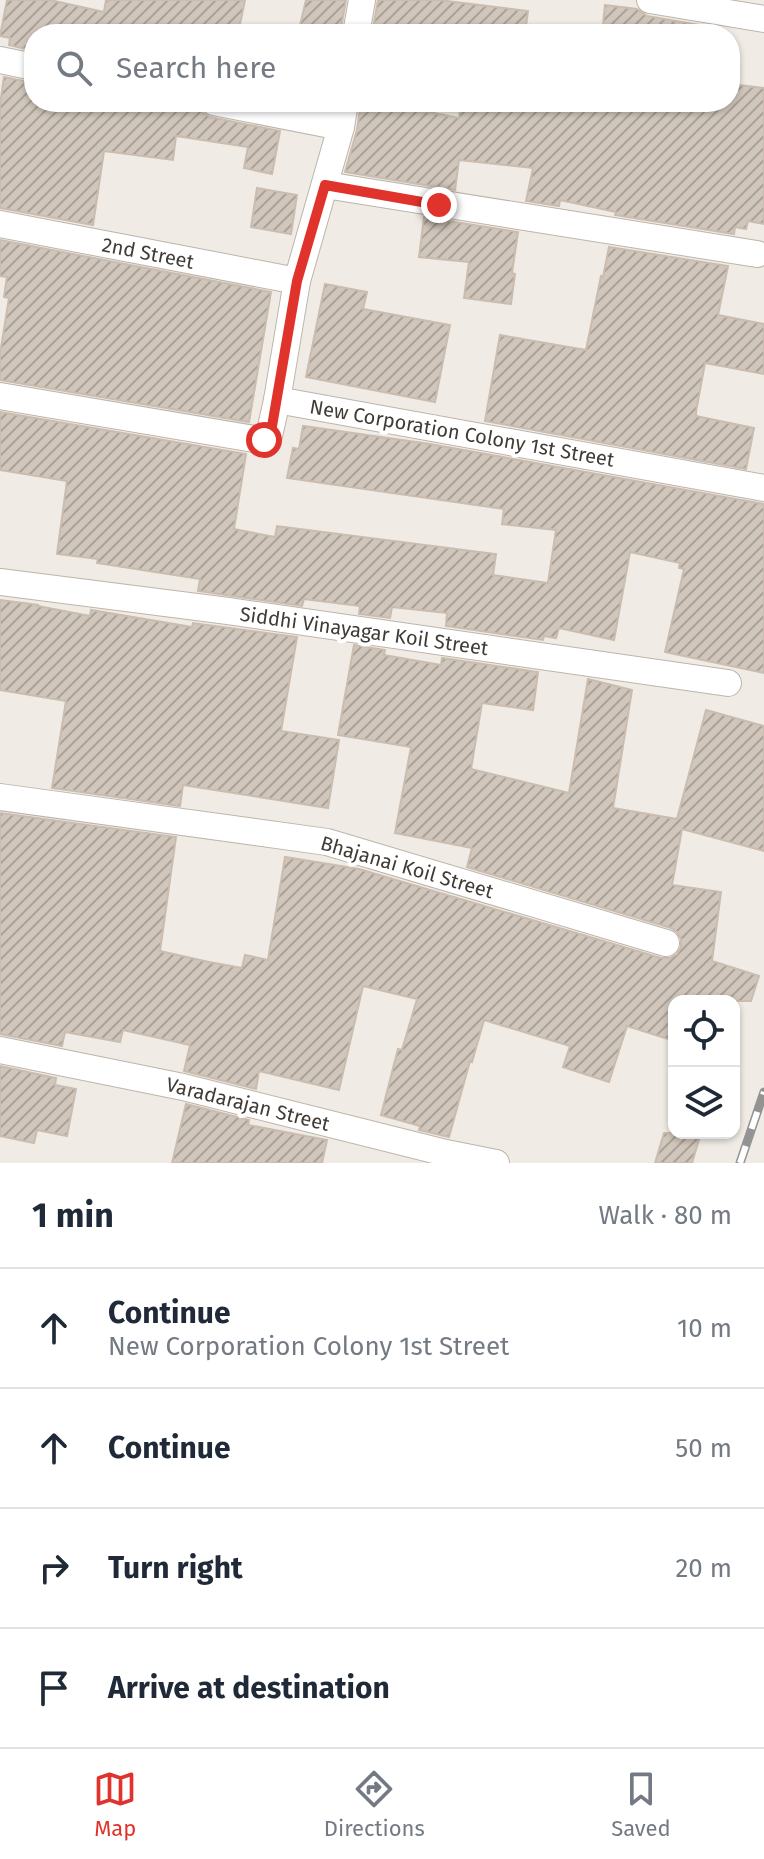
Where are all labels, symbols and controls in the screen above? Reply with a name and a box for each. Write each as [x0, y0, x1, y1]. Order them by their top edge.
search box [24, 24, 740, 112]
icon: search [52, 46, 96, 90]
text: Search here [116, 50, 276, 86]
route end [421, 187, 457, 223]
street label: 2nd Street [100, 232, 197, 274]
street label: New Corporation Colony 1st Street [308, 394, 617, 472]
route start [246, 422, 282, 458]
street label: Siddhi Vinayagar Koil Street [238, 602, 490, 660]
street label: Bhajanai Koil Street [318, 831, 497, 903]
map controls [668, 995, 740, 1139]
button: locate [668, 995, 740, 1067]
button: layers [668, 1067, 740, 1139]
street label: Varadarajan Street [164, 1072, 333, 1136]
text: 1 min [32, 1195, 114, 1236]
text: Walk · 80 m [598, 1200, 732, 1231]
text: Continue [108, 1295, 231, 1331]
icon: ahead [32, 1306, 76, 1350]
text: 10 m [677, 1313, 732, 1344]
text: New Corporation Colony 1st Street [108, 1331, 510, 1362]
icon: ahead [32, 1426, 76, 1470]
text: Continue [108, 1430, 231, 1466]
text: 50 m [675, 1433, 732, 1464]
icon: right [32, 1546, 76, 1590]
text: Turn right [108, 1550, 243, 1586]
text: 20 m [675, 1553, 732, 1584]
icon: arrive [32, 1666, 76, 1710]
text: Arrive at destination [108, 1670, 390, 1706]
tab: Map [93, 1767, 137, 1842]
tab: Directions [324, 1767, 425, 1842]
tab: Saved [611, 1767, 671, 1842]

